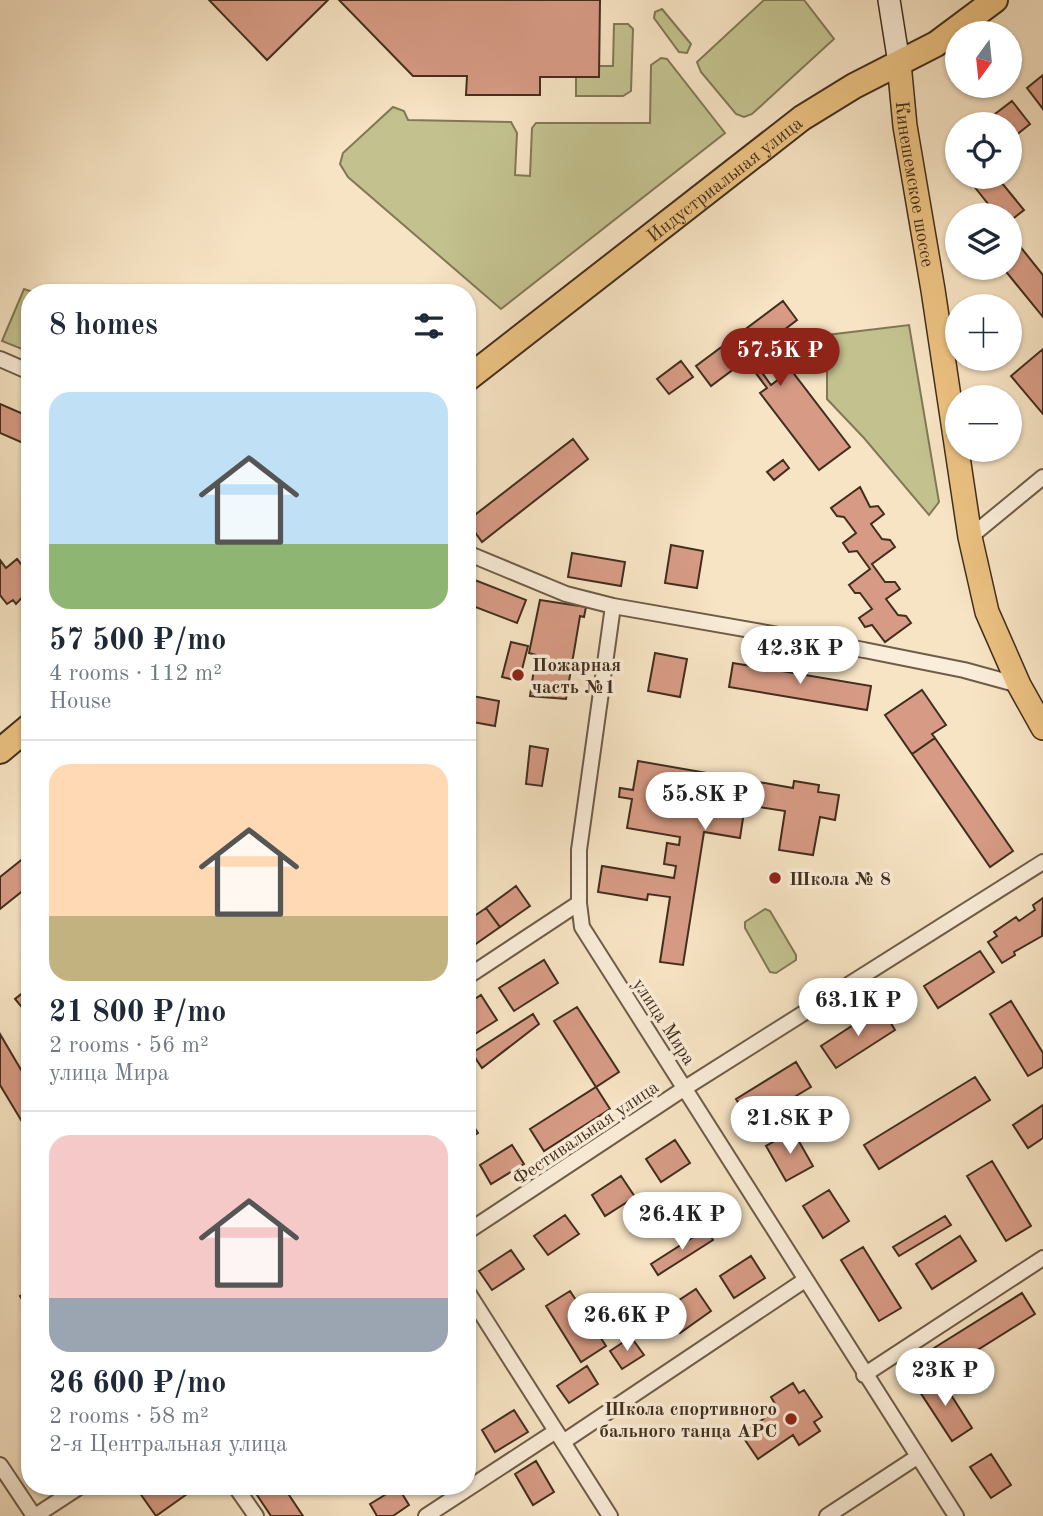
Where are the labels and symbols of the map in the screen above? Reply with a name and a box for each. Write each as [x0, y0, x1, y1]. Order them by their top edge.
north arrow [945, 21, 1022, 98]
street label: Кинешемское шоссе [891, 100, 936, 269]
street label: Индустриальная улица [644, 114, 808, 247]
pin: 57.5K ₽ [715, 328, 845, 388]
pin: 42.3K ₽ [735, 626, 865, 686]
place label: Пожарная часть №1 [532, 657, 621, 698]
marker: Пожарная часть №1 [510, 667, 526, 683]
pin: 55.8K ₽ [640, 772, 770, 832]
marker: Школа № 8 [767, 870, 783, 886]
place label: Школа № 8 [789, 871, 891, 890]
street label: улица Мира [628, 976, 698, 1070]
pin: 63.1K ₽ [793, 978, 923, 1038]
street label: Фестивальная улица [510, 1078, 663, 1190]
pin: 21.8K ₽ [725, 1096, 855, 1156]
pin: 26.4K ₽ [617, 1192, 747, 1252]
pin: 26.6K ₽ [562, 1294, 692, 1353]
pin: 23K ₽ [896, 1348, 994, 1408]
place label: Школа спортивного бального танца АРС [599, 1401, 777, 1442]
marker: Школа спортивного бального танца АРС [783, 1411, 799, 1427]

